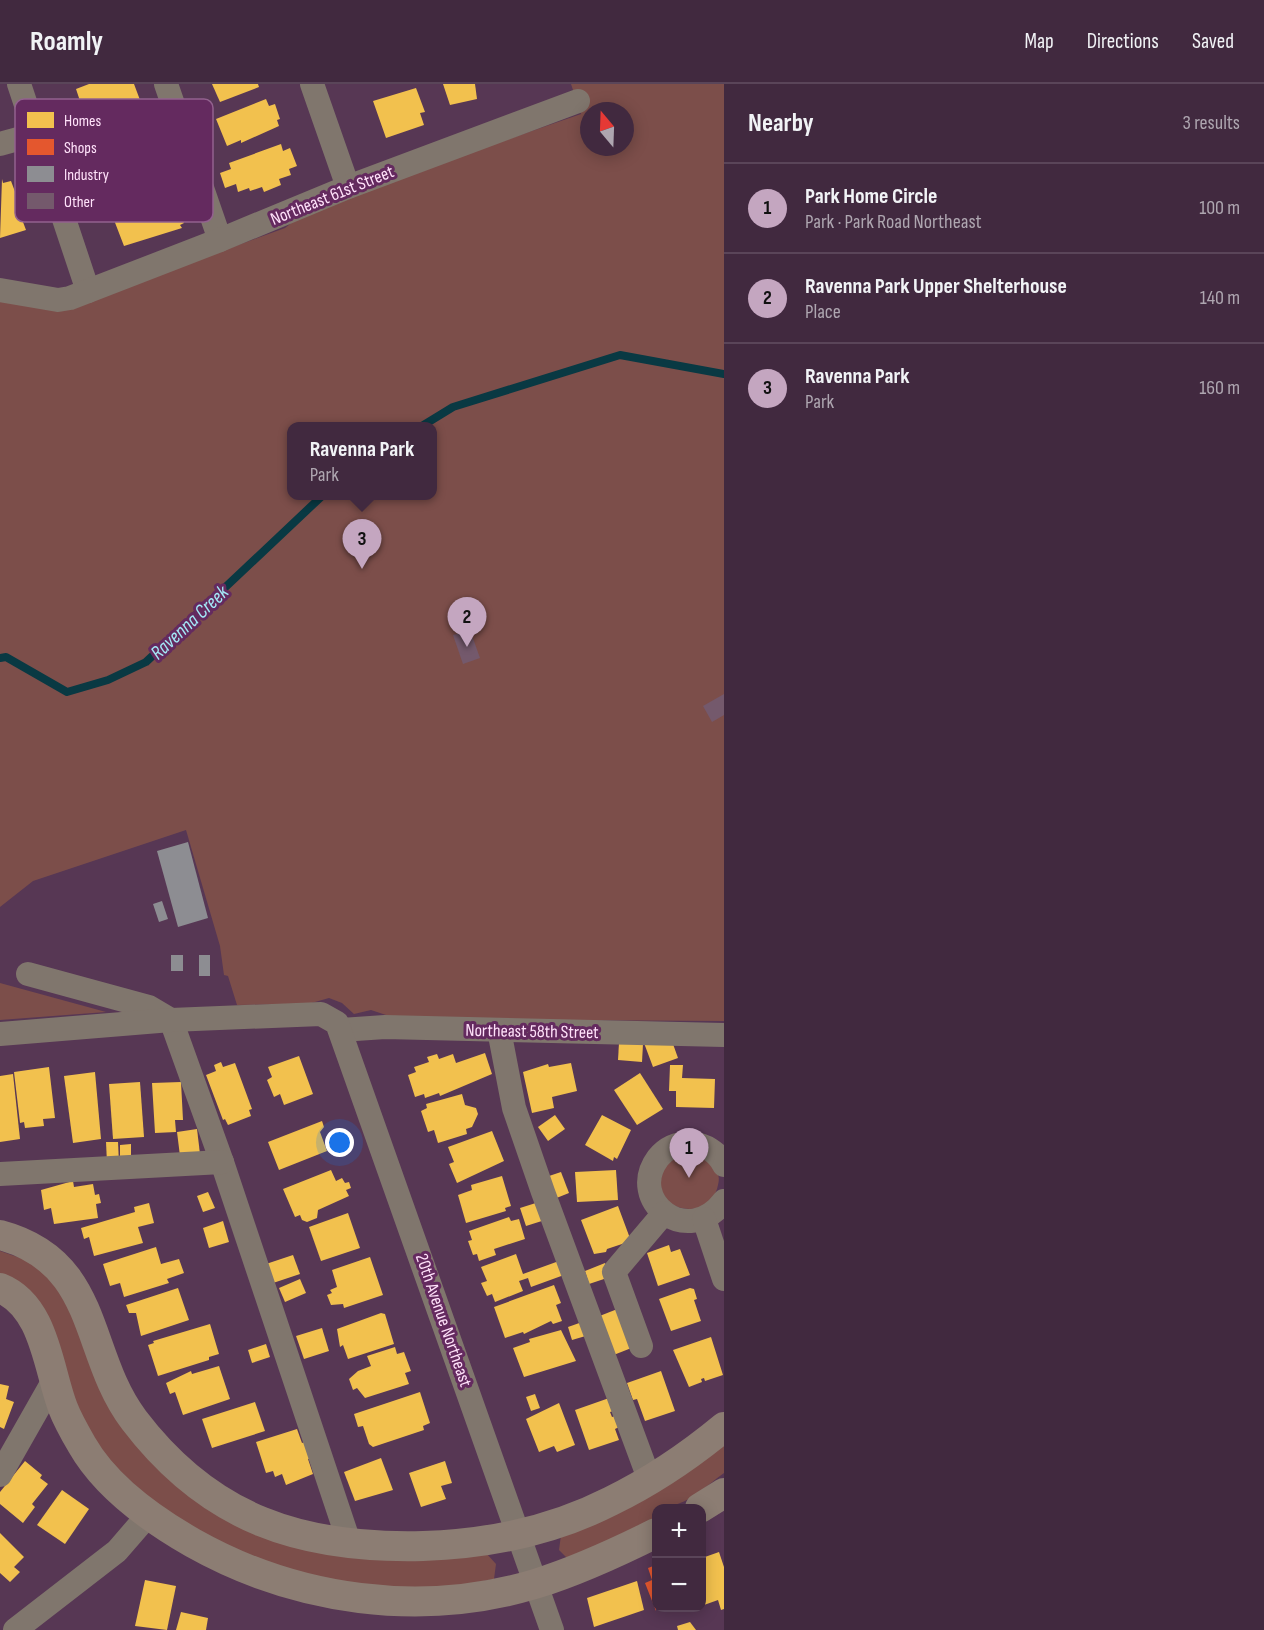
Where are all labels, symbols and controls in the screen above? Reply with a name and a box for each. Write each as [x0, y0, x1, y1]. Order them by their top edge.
text: Roamly [30, 25, 103, 58]
text: Map [1024, 29, 1054, 54]
text: Directions [1087, 29, 1159, 54]
text: Saved [1192, 29, 1234, 54]
legend [15, 99, 213, 222]
north arrow [580, 102, 634, 156]
text: Nearby [748, 108, 814, 139]
text: 3 results [1183, 111, 1240, 135]
text: Homes [64, 112, 101, 131]
text: Shops [64, 139, 97, 158]
street label: Northeast 61st Street [267, 161, 397, 230]
text: Industry [64, 166, 109, 185]
text: Park Home Circle [805, 183, 937, 210]
text: Other [64, 193, 95, 212]
text: 1 [764, 196, 771, 220]
text: 100 m [1199, 196, 1240, 220]
text: Park · Park Road Northeast [805, 210, 982, 234]
text: Ravenna Park Upper Shelterhouse [805, 273, 1067, 300]
text: 2 [763, 286, 772, 310]
text: 140 m [1200, 286, 1240, 310]
text: Place [805, 300, 841, 324]
text: Ravenna Park [805, 363, 910, 390]
text: 3 [763, 376, 772, 400]
text: 160 m [1199, 376, 1240, 400]
text: Park [805, 390, 834, 414]
popup [287, 422, 437, 500]
text: Ravenna Park [310, 436, 414, 463]
text: Park [310, 463, 339, 487]
pin: 3 [342, 520, 382, 569]
water label: Ravenna Creek [146, 580, 234, 665]
pin: 2 [448, 598, 486, 647]
street label: Northeast 58th Street [465, 1020, 599, 1043]
your location [325, 1128, 354, 1157]
pin: 1 [670, 1128, 708, 1178]
street label: 20th Avenue Northeast [411, 1251, 476, 1390]
map controls [652, 1504, 706, 1612]
button: + [652, 1504, 706, 1558]
button: − [652, 1558, 706, 1612]

